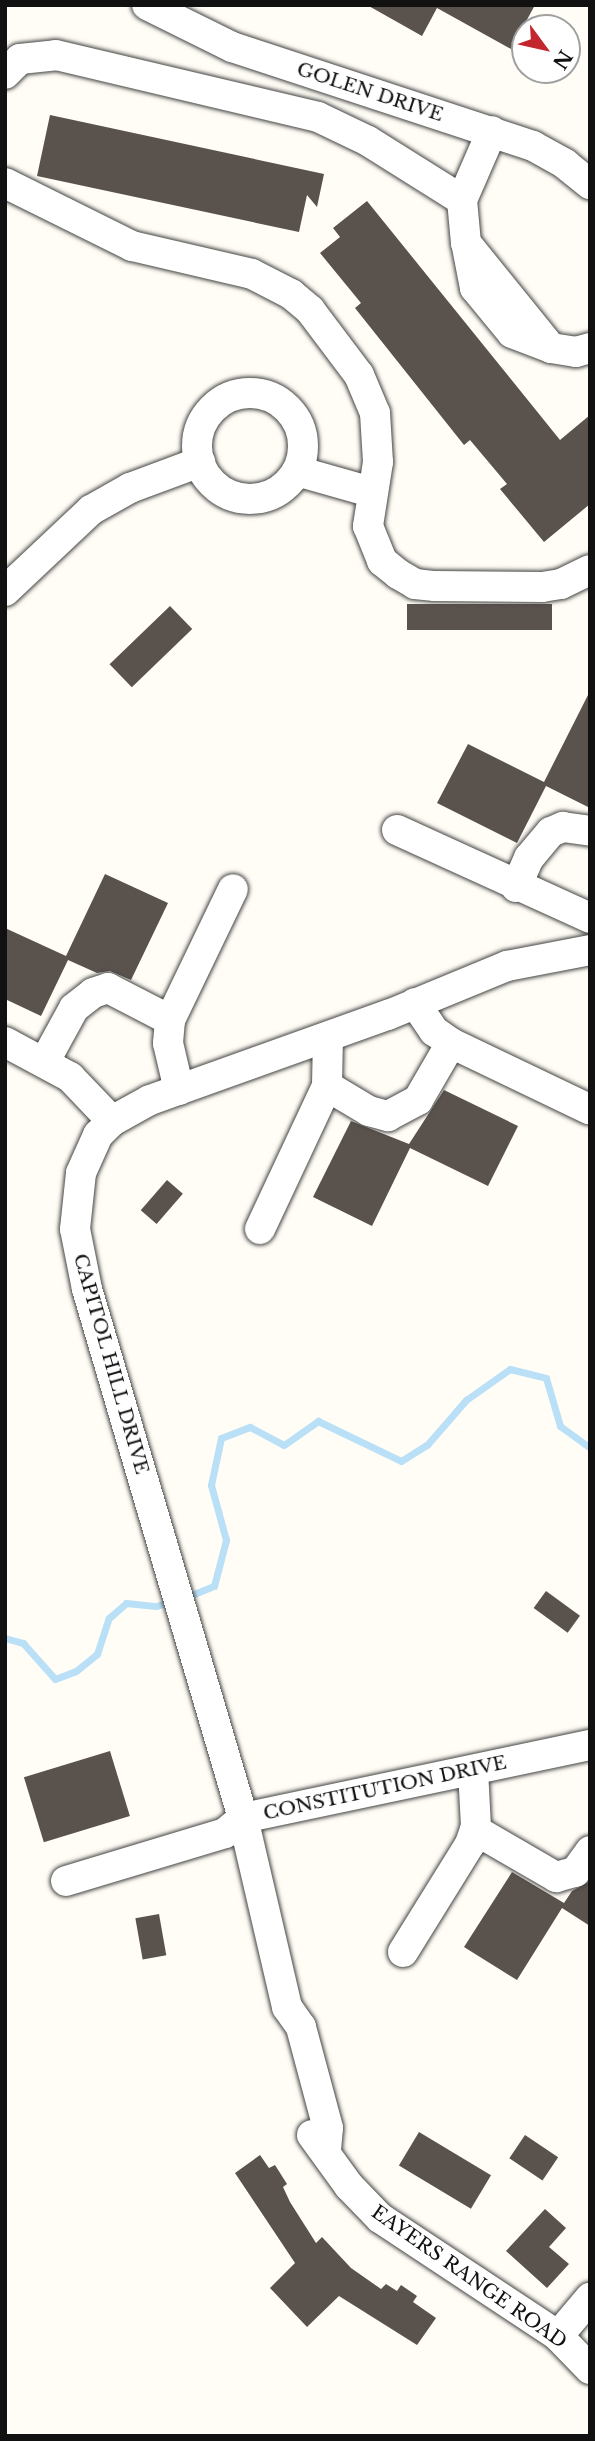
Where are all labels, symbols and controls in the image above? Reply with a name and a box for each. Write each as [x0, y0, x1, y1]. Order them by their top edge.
north arrow [511, 14, 581, 84]
text: N [548, 46, 577, 73]
street label: GOLEN DRIVE [294, 58, 446, 126]
street label: CAPITOL HILL DRIVE [68, 1251, 154, 1477]
street label: CONSTITUTION DRIVE [261, 1751, 509, 1825]
street label: EAYERS RANGE ROAD [367, 2201, 571, 2353]

